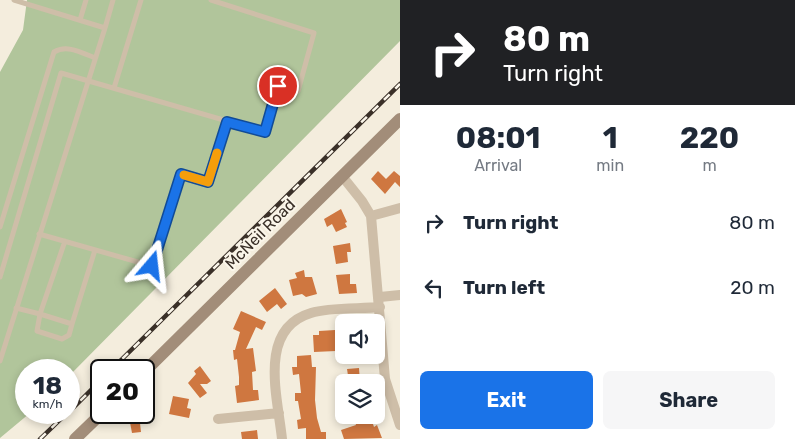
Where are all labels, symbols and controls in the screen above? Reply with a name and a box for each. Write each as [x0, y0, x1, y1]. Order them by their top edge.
text: 80 m [503, 18, 590, 60]
icon: right [420, 20, 485, 85]
text: Turn right [503, 60, 603, 87]
pin [257, 65, 299, 107]
icon: arrive [264, 72, 292, 100]
text: 08:01 [456, 120, 541, 156]
text: 1 [603, 120, 618, 156]
text: 220 [680, 120, 739, 156]
text: Arrival [474, 156, 522, 175]
text: min [596, 156, 624, 175]
text: m [702, 156, 717, 175]
street label: McNeil Road [221, 195, 299, 273]
icon: right [420, 209, 448, 237]
text: Turn right [463, 211, 558, 234]
text: 80 m [729, 211, 775, 234]
position arrow [125, 239, 177, 291]
icon: left [420, 274, 448, 302]
text: Turn left [463, 276, 545, 299]
text: 20 m [730, 276, 775, 299]
map controls [335, 314, 385, 424]
button: sound [335, 314, 385, 364]
speed limit sign: 20 [90, 359, 155, 424]
text: 18 [33, 371, 62, 400]
button: Exit [420, 371, 593, 429]
button: Share [603, 371, 775, 429]
button: layers [335, 374, 385, 424]
text: km/h [33, 397, 62, 411]

